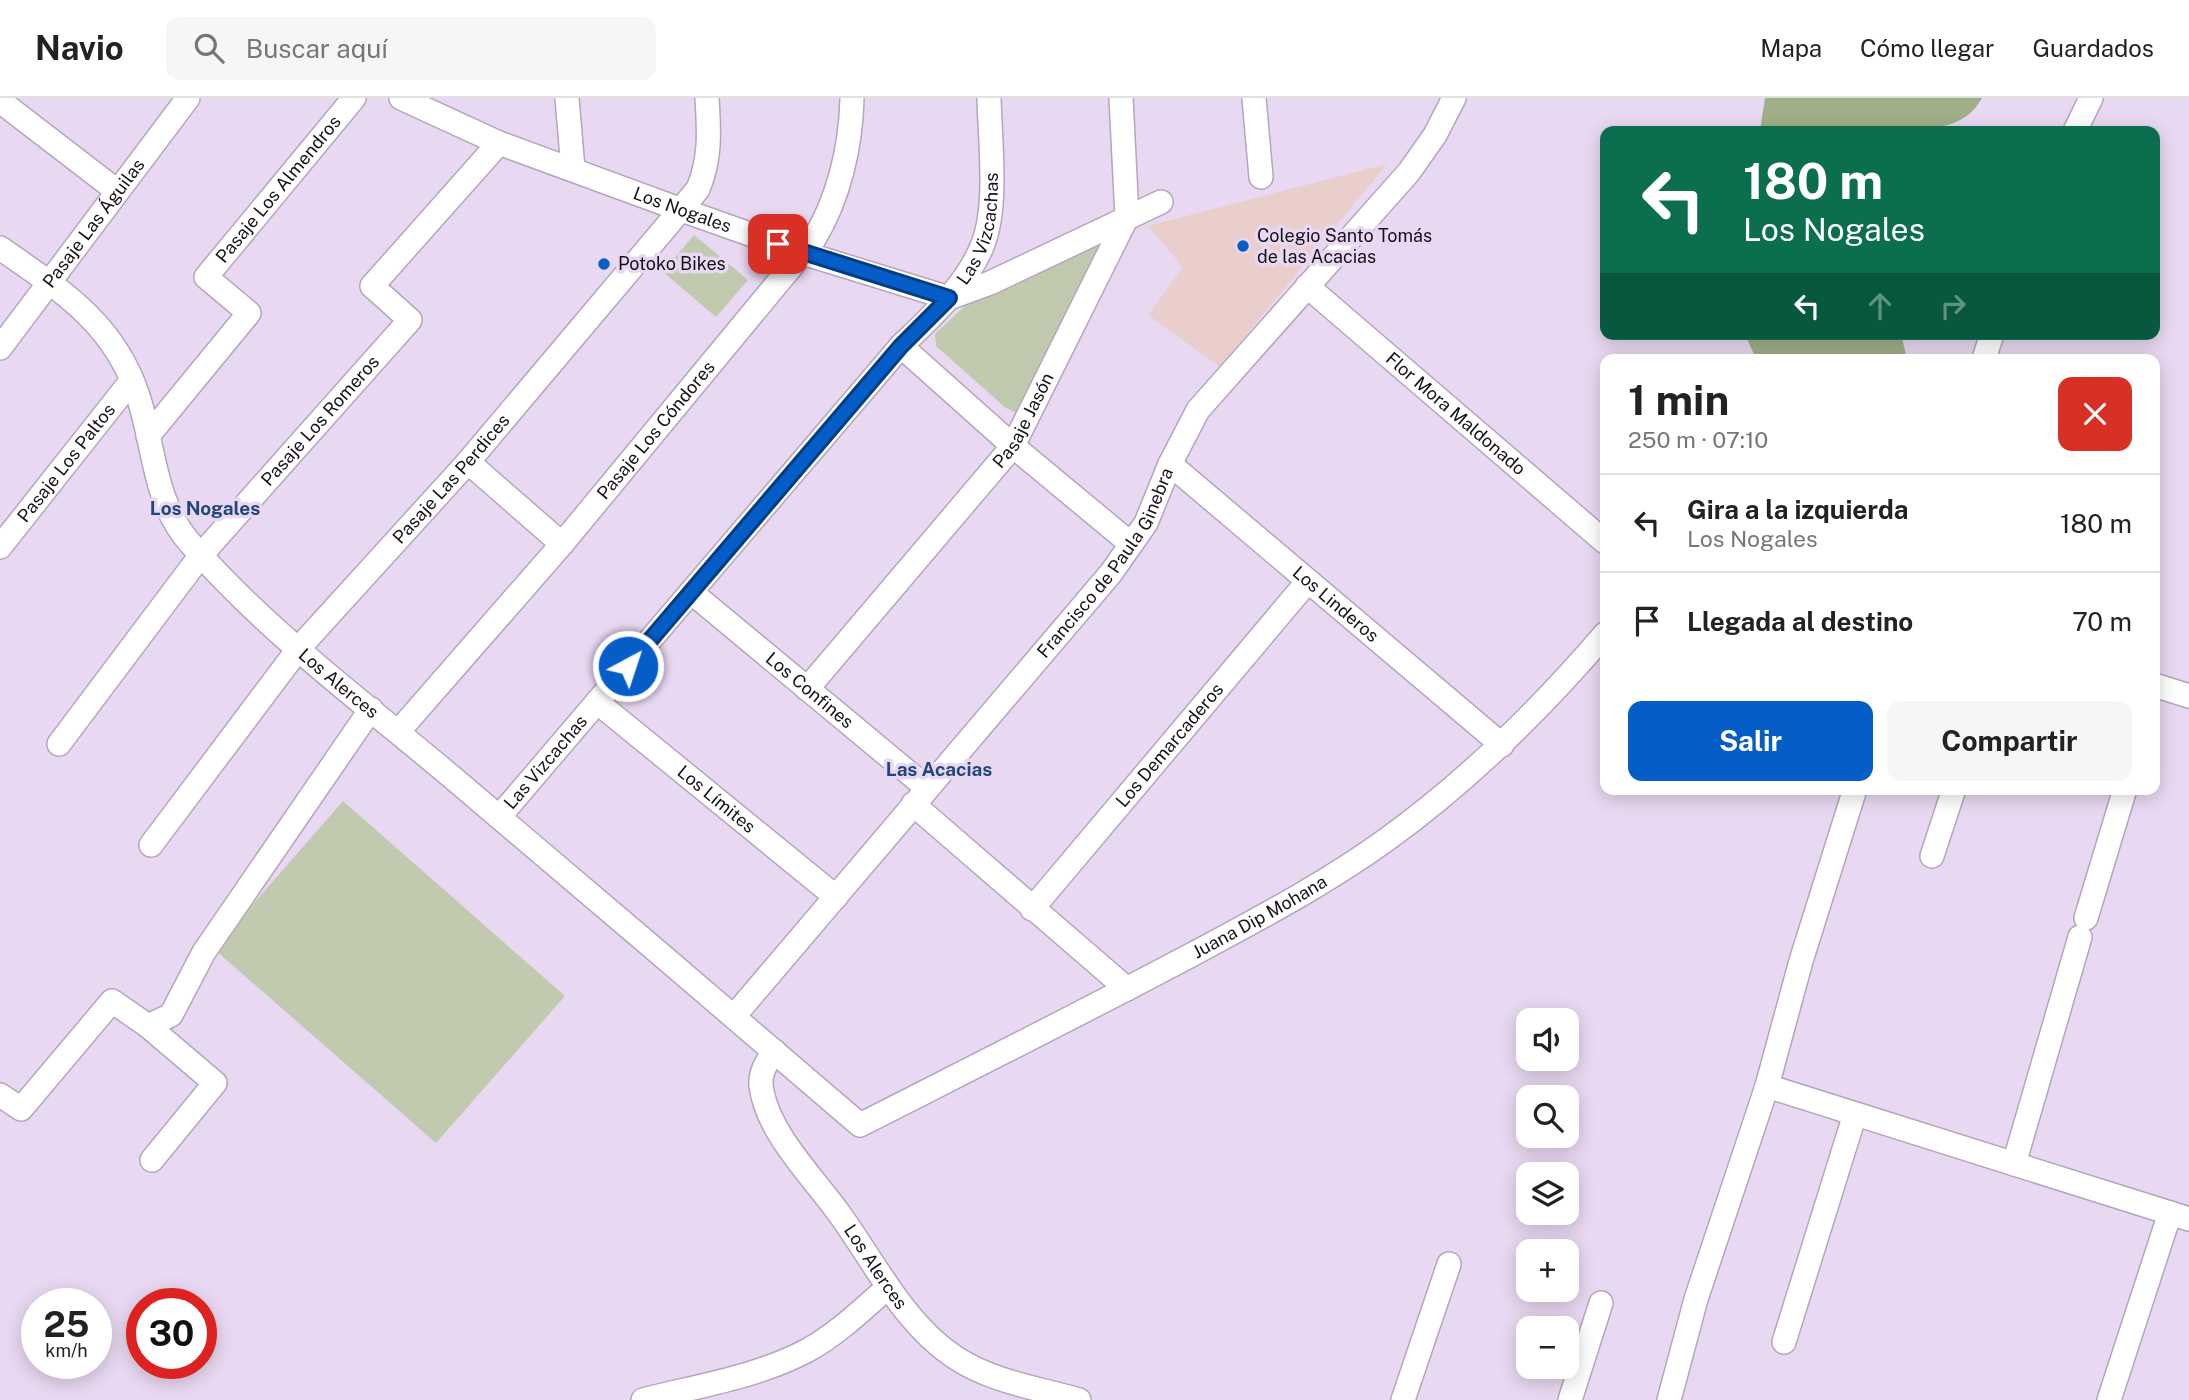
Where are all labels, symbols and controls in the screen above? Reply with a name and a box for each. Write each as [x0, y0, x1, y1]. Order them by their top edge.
search box [166, 17, 656, 80]
text: Navio [35, 29, 124, 67]
icon: search [190, 29, 228, 67]
text: Buscar aquí [246, 33, 388, 64]
text: Mapa [1760, 34, 1822, 62]
text: Cómo llegar [1860, 34, 1994, 62]
text: Guardados [2032, 34, 2154, 62]
street label: Pasaje Los Almendros [211, 111, 345, 267]
text: 180 m [1743, 152, 1883, 210]
street label: Pasaje Las Águilas [38, 154, 149, 292]
icon: left [1628, 154, 1719, 245]
street label: Las Vizcachas [952, 173, 1002, 288]
street label: Los Nogales [631, 182, 734, 237]
text: Los Nogales [1743, 211, 1925, 248]
pin [748, 214, 808, 274]
icon: arrive [759, 225, 797, 263]
place label: Colegio Santo Tomás de las Acacias [1257, 225, 1432, 267]
marker: Colegio Santo Tomás de las Acacias [1235, 238, 1251, 254]
place label: Potoko Bikes [618, 253, 726, 274]
marker: Potoko Bikes [596, 256, 612, 272]
icon: left [1788, 287, 1826, 325]
icon: ahead [1861, 287, 1899, 325]
icon: right [1934, 287, 1972, 325]
street label: Flor Mora Maldonado [1382, 348, 1530, 479]
street label: Pasaje Los Romeros [257, 351, 383, 490]
street label: Pasaje Los Cóndores [592, 357, 719, 503]
street label: Pasaje Jasón [988, 369, 1058, 472]
text: 1 min [1628, 375, 1729, 424]
button: close [2058, 377, 2132, 451]
street label: Pasaje Los Paltos [13, 399, 119, 526]
street label: Pasaje Las Perdices [388, 410, 514, 548]
text: 250 m · 07:10 [1628, 426, 1768, 453]
street label: Francisco de Paula Ginebra [1033, 465, 1177, 662]
text: Gira a la izquierda [1687, 494, 1909, 525]
district label: Los Nogales [150, 497, 260, 519]
icon: left [1628, 504, 1666, 542]
text: 180 m [2060, 508, 2132, 539]
text: Los Nogales [1687, 525, 1818, 552]
street label: Los Linderos [1289, 562, 1383, 646]
icon: arrive [1628, 602, 1666, 640]
text: Llegada al destino [1687, 606, 1913, 637]
text: 70 m [2072, 606, 2132, 637]
position arrow [591, 629, 665, 703]
street label: Los Alerces [295, 644, 383, 722]
street label: Los Confines [762, 648, 858, 732]
street label: Los Demarcaderos [1111, 679, 1227, 811]
button: Salir [1628, 701, 1873, 781]
button: Compartir [1887, 701, 2132, 781]
street label: Las Vizcachas [499, 711, 591, 813]
district label: Las Acacias [886, 758, 992, 780]
street label: Los Límites [673, 761, 760, 837]
street label: Juana Dip Mohana [1189, 871, 1331, 962]
map controls [1516, 1008, 1579, 1379]
button: sound [1516, 1008, 1579, 1071]
button: search [1516, 1085, 1579, 1148]
button: layers [1516, 1162, 1579, 1225]
street label: Los Alerces [840, 1220, 912, 1313]
button: + [1516, 1239, 1579, 1302]
speed limit sign: 30 [126, 1288, 217, 1379]
text: 25 [44, 1304, 89, 1345]
button: − [1516, 1316, 1579, 1379]
text: km/h [45, 1340, 88, 1361]

